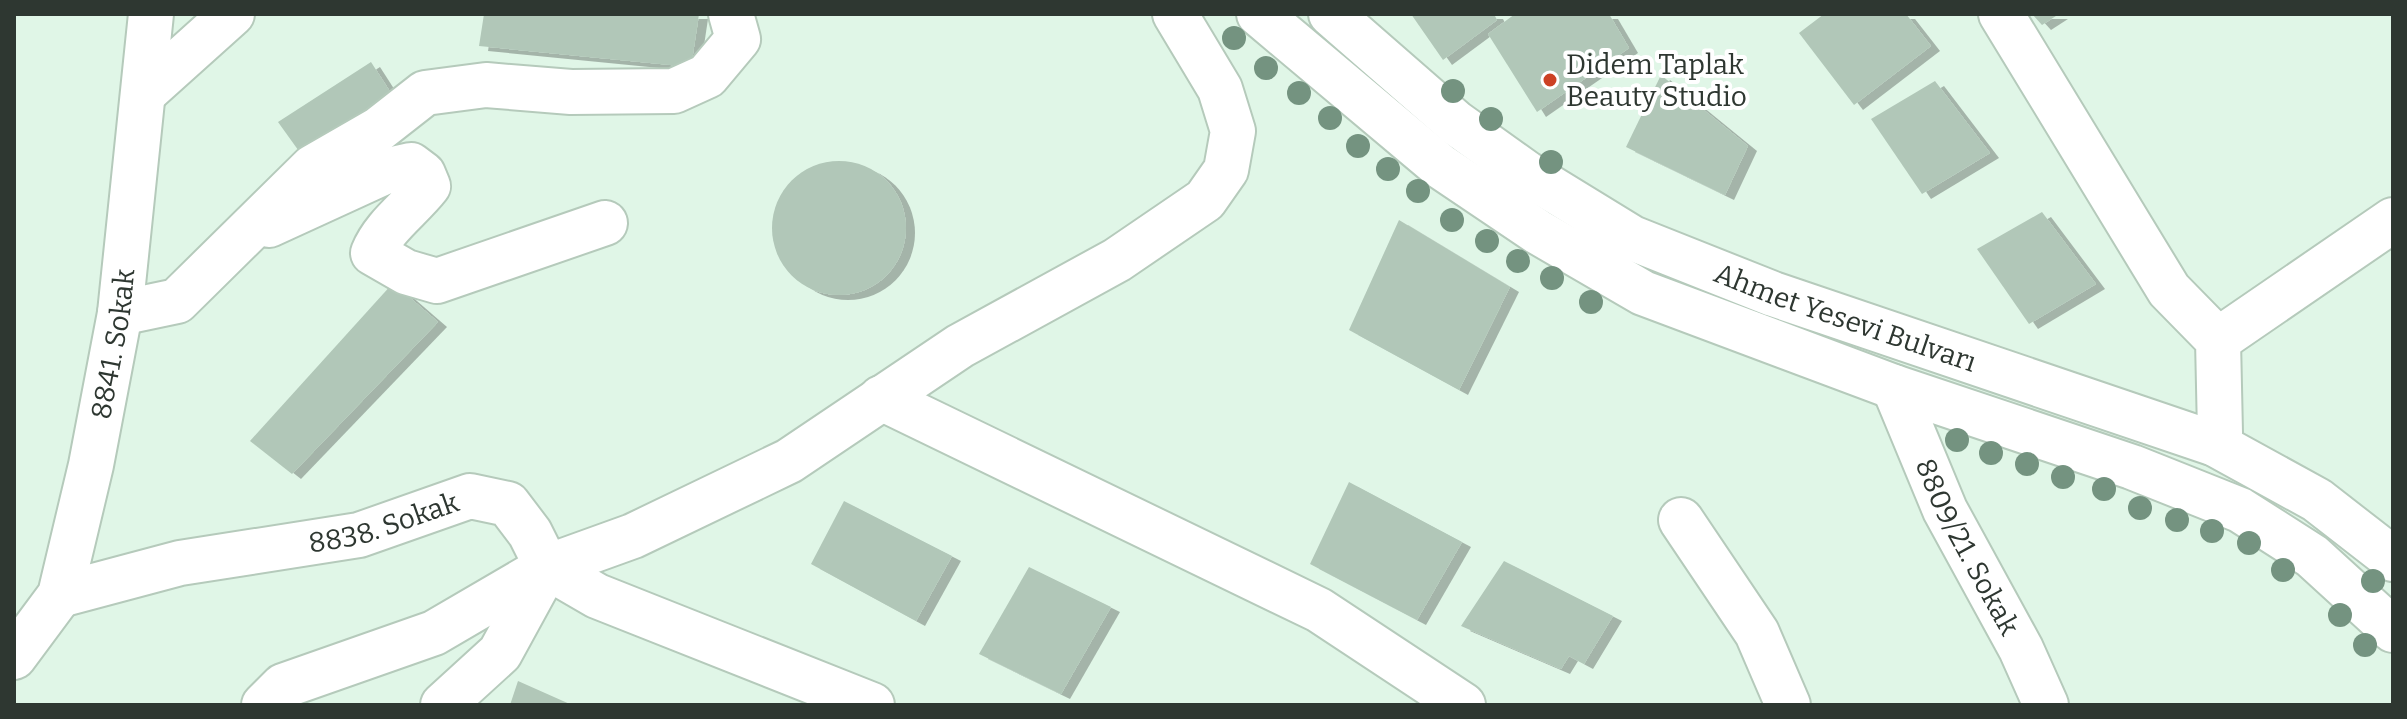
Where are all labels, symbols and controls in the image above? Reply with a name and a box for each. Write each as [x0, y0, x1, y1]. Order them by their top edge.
place label: Didem Taplak Beauty Studio [1566, 48, 1747, 113]
marker: Didem Taplak Beauty Studio [1541, 71, 1559, 89]
street label: Ahmet Yesevi Bulvarı [1710, 256, 1980, 379]
street label: 8841. Sokak [84, 267, 141, 422]
street label: 8809/21. Sokak [1909, 454, 2026, 641]
street label: 8838. Sokak [306, 485, 463, 560]

